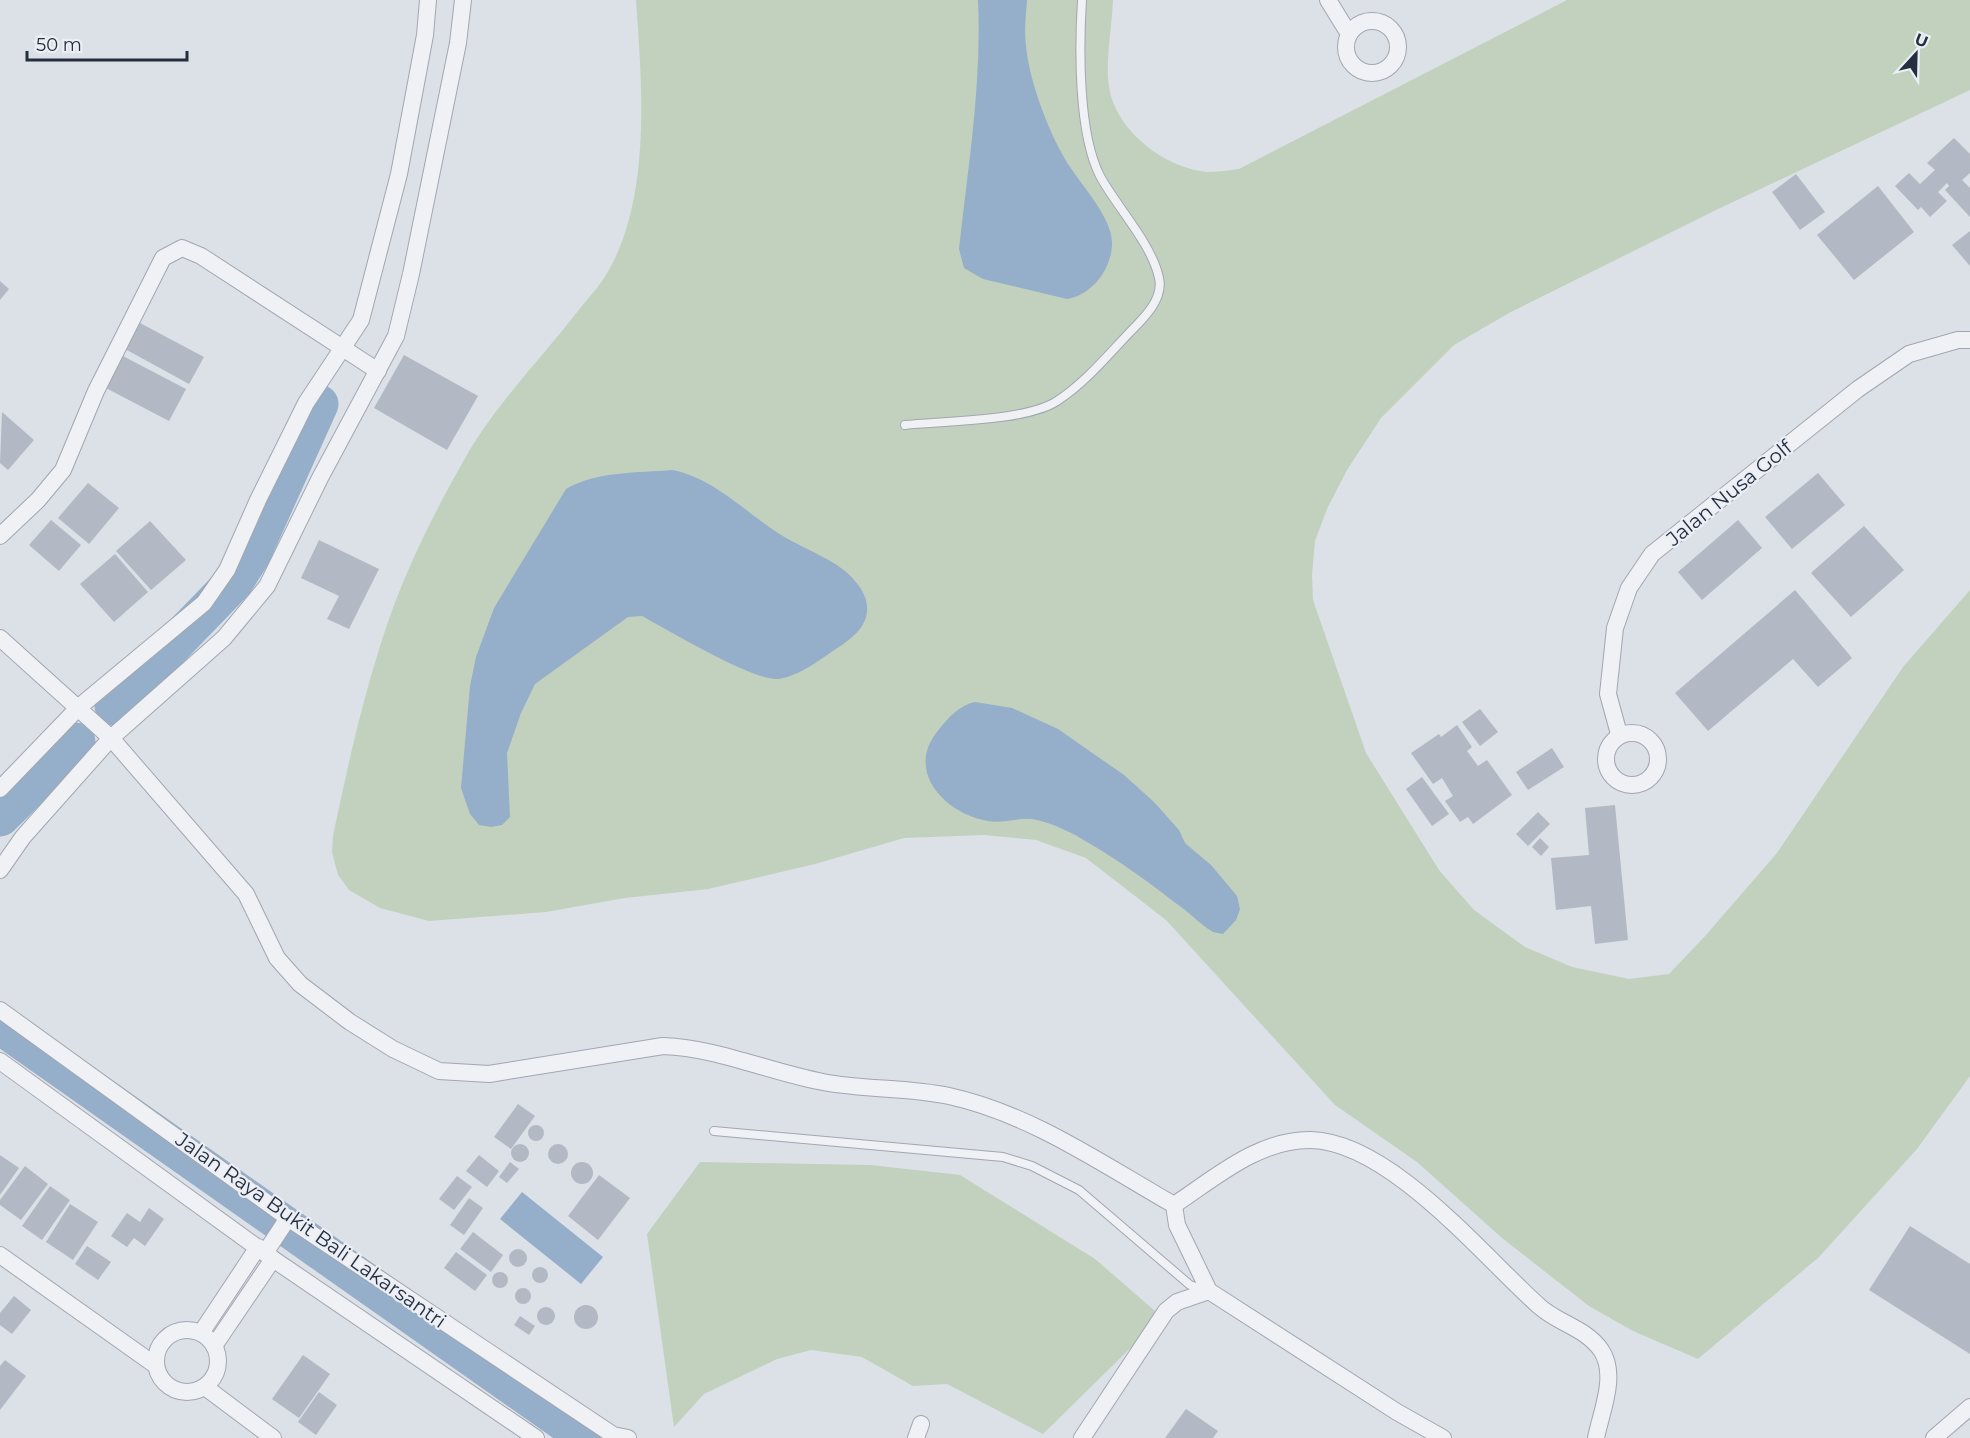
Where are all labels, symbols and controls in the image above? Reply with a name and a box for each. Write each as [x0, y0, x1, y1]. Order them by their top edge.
scale bar [27, 24, 188, 62]
north arrow [1886, 24, 1946, 84]
text: U [1912, 29, 1931, 52]
text: 50 m [36, 34, 82, 56]
street label: Jalan Nusa Golf [1661, 434, 1798, 552]
street label: Jalan Raya Bukit Bali Lakarsantri [170, 1127, 451, 1333]

